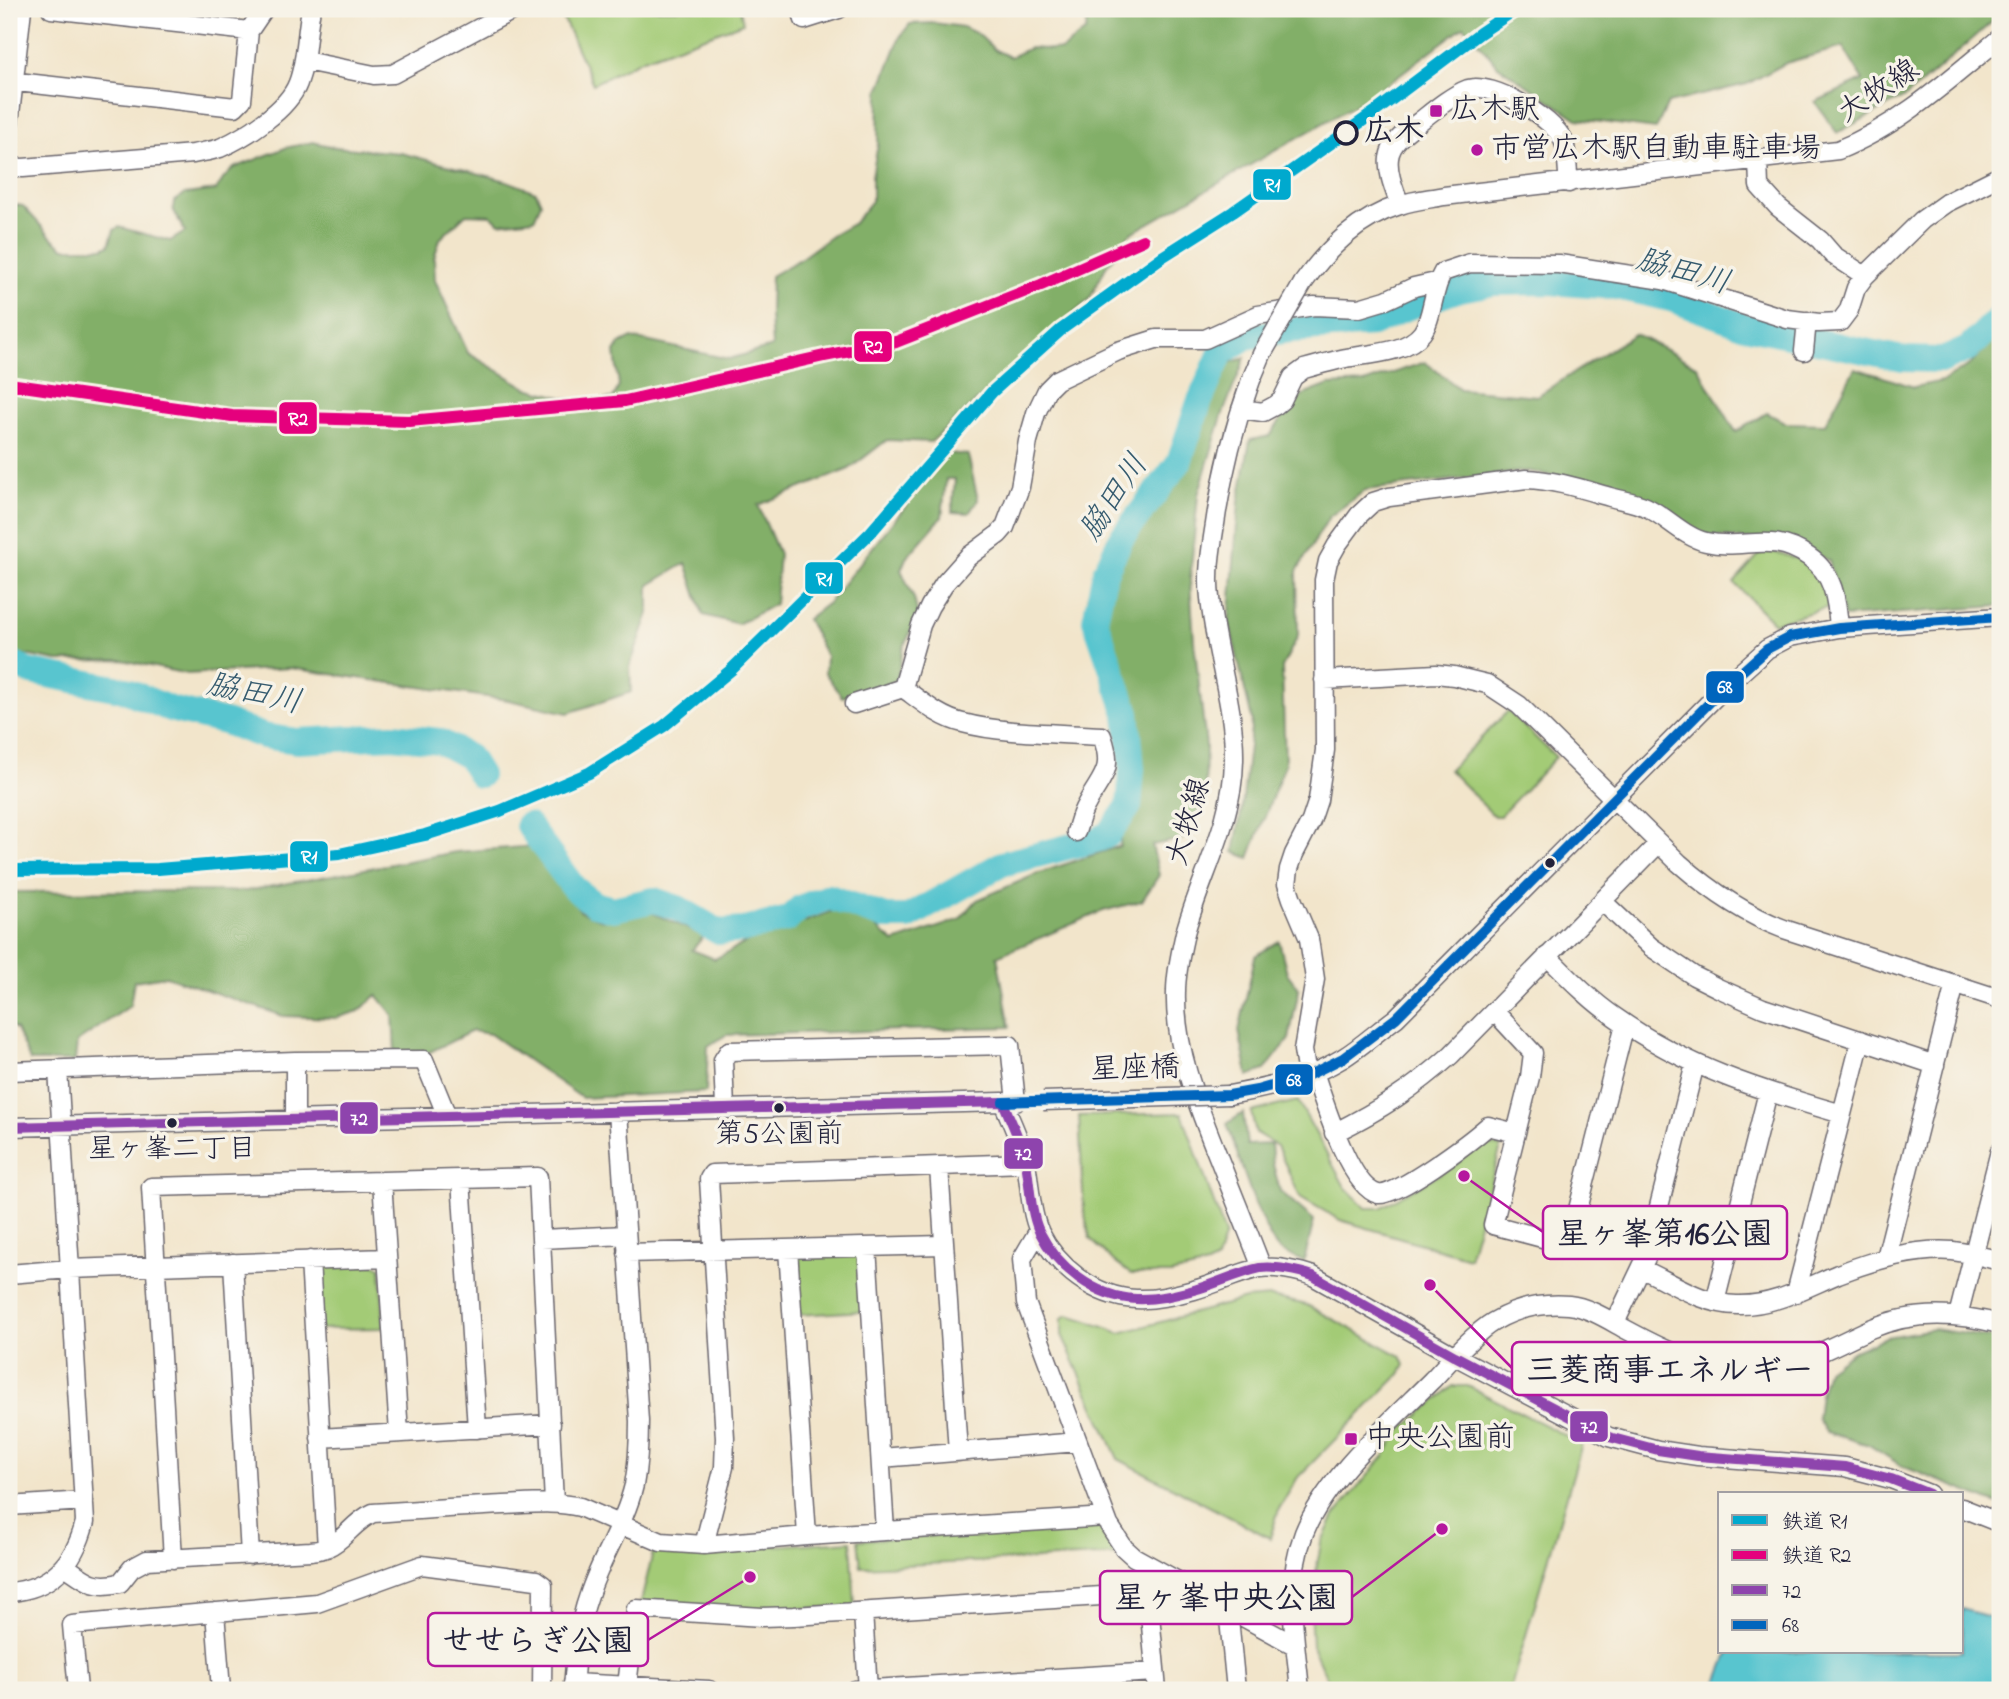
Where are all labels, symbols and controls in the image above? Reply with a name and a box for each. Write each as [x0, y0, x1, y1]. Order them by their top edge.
street label: 大牧線 [1829, 49, 1929, 135]
place label: 広木駅 [1450, 89, 1540, 133]
marker: 広木駅 [1428, 103, 1444, 119]
place label: 広木 [1364, 111, 1424, 155]
marker: 広木 [1334, 121, 1358, 145]
place label: 市営広木駅自動車駐車場 [1491, 128, 1821, 172]
marker: 市営広木駅自動車駐車場 [1469, 142, 1485, 158]
line badge: R1 [1252, 168, 1292, 201]
text: R1 [1264, 173, 1280, 200]
water label: 脇田川 [1630, 237, 1736, 309]
line badge: R2 [853, 330, 893, 363]
text: R2 [863, 335, 884, 362]
line badge: R2 [278, 401, 318, 435]
text: R2 [288, 407, 309, 434]
water label: 脇田川 [1069, 445, 1161, 551]
line badge: R1 [804, 561, 844, 595]
text: R1 [816, 567, 832, 594]
water label: 脇田川 [202, 662, 306, 728]
line badge: 68 [1705, 670, 1745, 704]
text: 68 [1717, 675, 1733, 702]
street label: 大牧線 [1156, 773, 1224, 871]
line badge: R1 [289, 840, 329, 873]
text: R1 [301, 845, 317, 872]
unlabelled marker [1543, 856, 1557, 870]
street label: 星座橋 [1089, 1046, 1181, 1094]
line badge: 68 [1274, 1063, 1314, 1096]
text: 68 [1286, 1068, 1302, 1095]
line badge: 72 [339, 1101, 379, 1135]
marker: 第5公園前 [772, 1101, 786, 1115]
text: 72 [350, 1107, 368, 1134]
place label: 第5公園前 [715, 1115, 843, 1156]
marker: 星ヶ峯二丁目 [165, 1116, 179, 1130]
place label: 星ヶ峯二丁目 [88, 1130, 256, 1171]
line badge: 72 [1003, 1137, 1044, 1170]
text: 72 [1014, 1142, 1032, 1169]
callout: 星ヶ峯第16公園 [1543, 1206, 1787, 1259]
text: 星ヶ峯第16公園 [1557, 1213, 1773, 1260]
callout: 三菱商事エネルギー [1512, 1342, 1828, 1395]
text: 三菱商事エネルギー [1526, 1349, 1814, 1396]
line badge: 72 [1569, 1410, 1609, 1443]
text: 72 [1580, 1415, 1598, 1442]
place label: 中央公園前 [1365, 1417, 1515, 1461]
marker: 中央公園前 [1343, 1431, 1359, 1447]
legend [1718, 1492, 1964, 1654]
text: 鉄道 R1 [1782, 1508, 1848, 1538]
text: 鉄道 R2 [1782, 1542, 1851, 1572]
callout: 星ヶ峯中央公園 [1100, 1571, 1352, 1624]
text: 星ヶ峯中央公園 [1114, 1577, 1338, 1624]
text: 72 [1782, 1578, 1801, 1608]
text: 68 [1782, 1612, 1799, 1642]
callout: せせらぎ公園 [428, 1613, 648, 1666]
text: せせらぎ公園 [442, 1620, 634, 1667]

